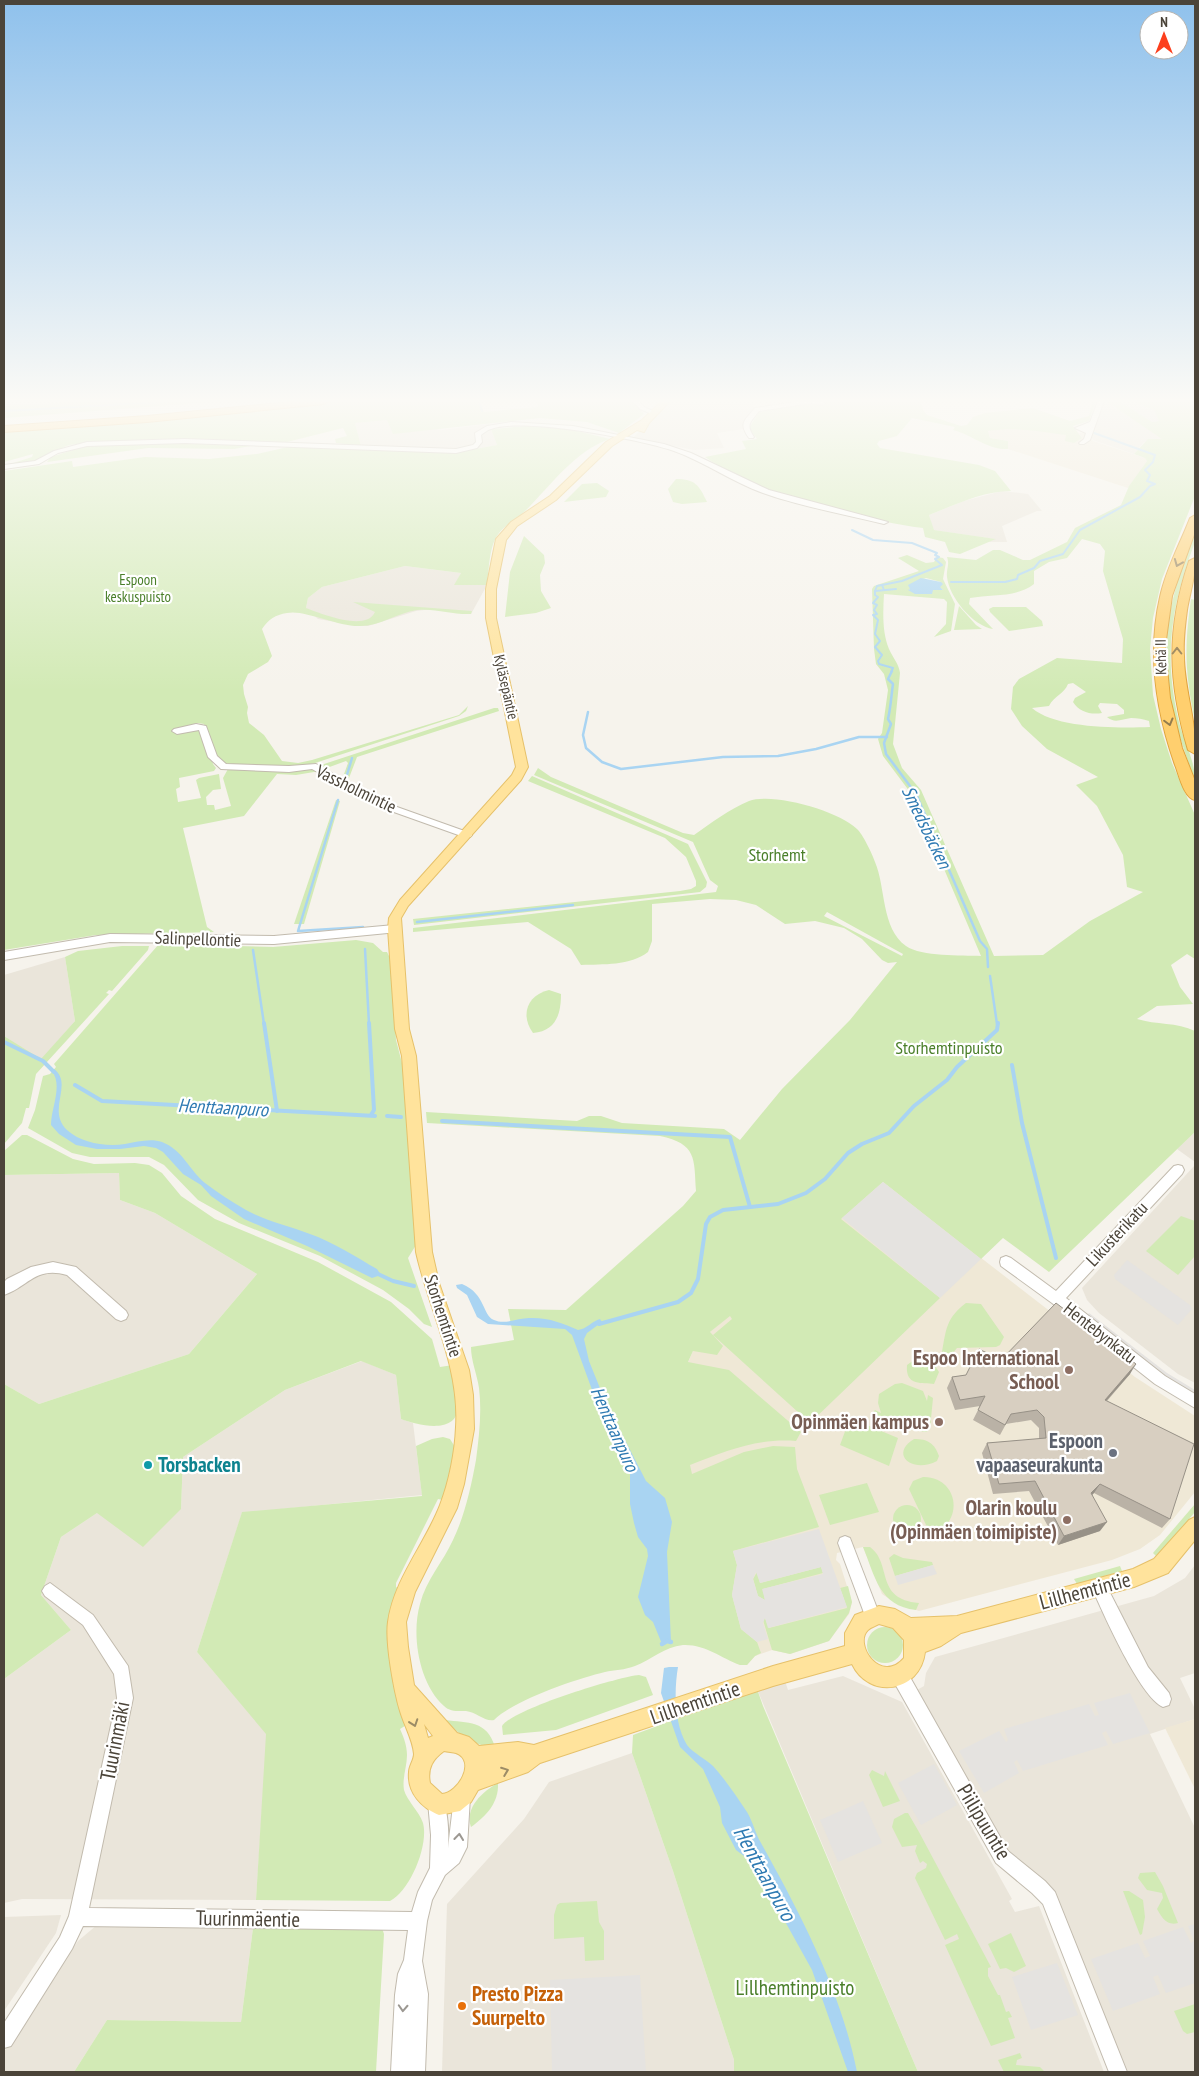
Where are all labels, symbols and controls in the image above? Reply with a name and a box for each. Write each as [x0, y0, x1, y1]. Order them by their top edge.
north arrow [1139, 10, 1189, 60]
text: N [1160, 13, 1168, 31]
one-way arrow [1173, 558, 1184, 567]
park label: Espoon keskuspuisto [105, 570, 171, 606]
street label: Kehä II [1151, 639, 1170, 675]
one-way arrow [1172, 647, 1182, 654]
street label: Kyläsepäntie [490, 653, 523, 721]
one-way arrow [1163, 718, 1173, 726]
street label: Vassholmintie [311, 759, 400, 818]
water label: Smedsbäcken [897, 782, 958, 874]
park label: Storhemt [748, 843, 806, 866]
street label: Salinpellontie [154, 925, 242, 952]
park label: Storhemtinpuisto [895, 1036, 1003, 1059]
water label: Henttaanpuro [177, 1093, 270, 1121]
street label: Likusterikatu [1081, 1196, 1152, 1271]
street label: Storhemtintie [419, 1272, 468, 1360]
street label: Hentebynkatu [1059, 1297, 1141, 1368]
place label: Espoo International School [913, 1344, 1060, 1395]
marker: Espoo International School [1063, 1364, 1075, 1376]
water label: Henttaanpuro [586, 1383, 645, 1477]
place label: Opinmäen kampus [791, 1408, 929, 1435]
marker: Opinmäen kampus [933, 1416, 945, 1428]
place label: Espoon vapaaseurakunta [975, 1427, 1103, 1478]
marker: Espoon vapaaseurakunta [1107, 1447, 1119, 1459]
place label: Torsbacken [158, 1451, 241, 1478]
marker: Torsbacken [142, 1459, 154, 1471]
place label: Olarin koulu (Opinmäen toimipiste) [890, 1494, 1057, 1545]
marker: Olarin koulu (Opinmäen toimipiste) [1061, 1514, 1073, 1526]
street label: Lillhemtintie [1036, 1565, 1133, 1616]
street label: Lillhemtintie [646, 1675, 743, 1730]
street label: Tuurinmäki [94, 1699, 135, 1783]
one-way arrow [408, 1719, 418, 1727]
one-way arrow [500, 1767, 509, 1778]
street label: Piilipuuntie [951, 1779, 1018, 1865]
water label: Henttaanpuro [727, 1820, 803, 1927]
one-way arrow [453, 1833, 464, 1841]
street label: Tuurinmäentie [196, 1904, 300, 1933]
park label: Lillhemtinpuisto [736, 1974, 854, 2001]
place label: Presto Pizza Suurpelto [472, 1980, 564, 2031]
marker: Presto Pizza Suurpelto [456, 2000, 468, 2012]
one-way arrow [397, 2004, 408, 2012]

